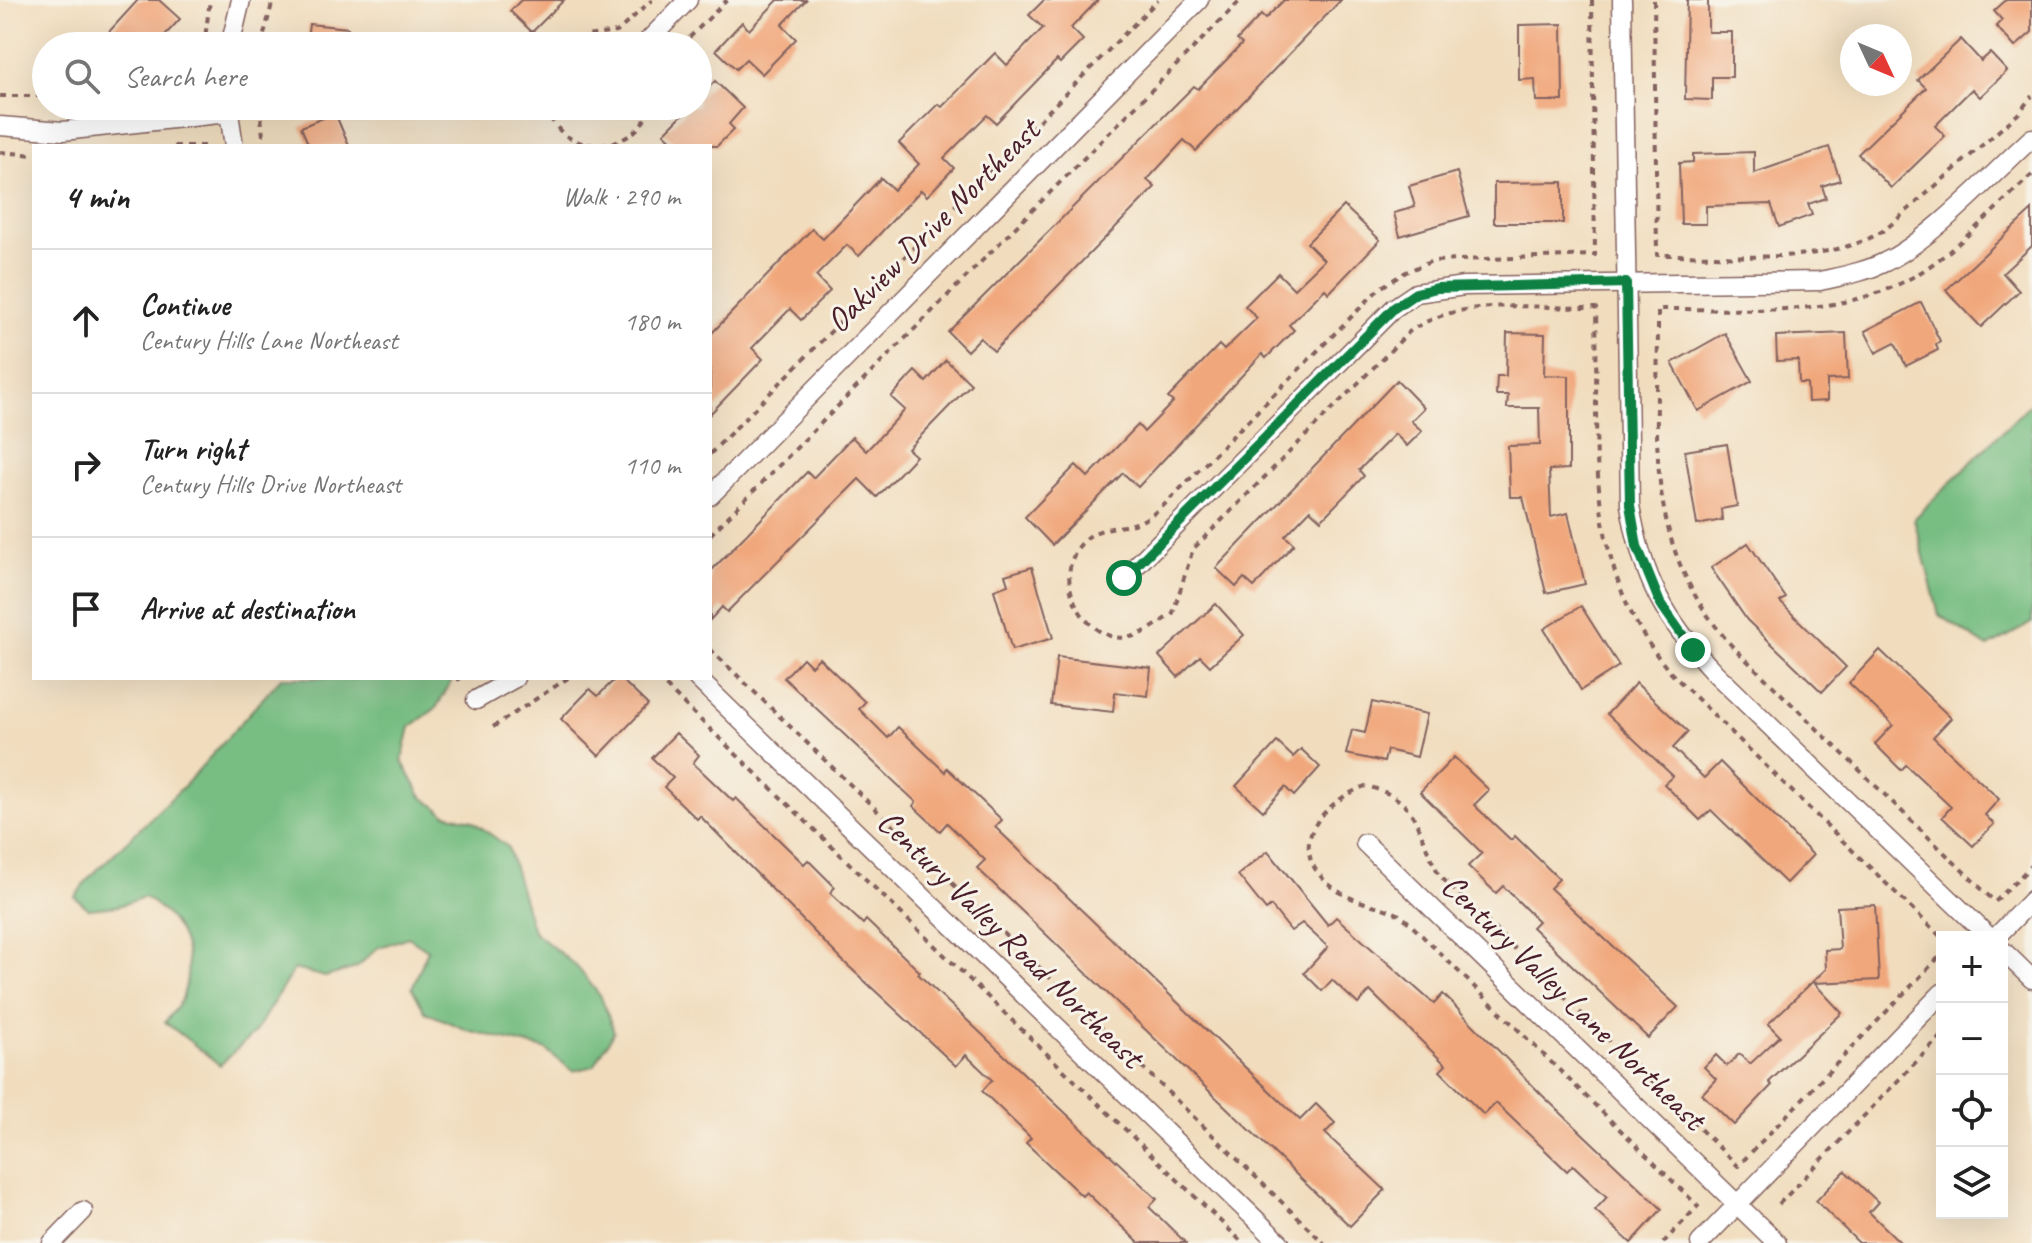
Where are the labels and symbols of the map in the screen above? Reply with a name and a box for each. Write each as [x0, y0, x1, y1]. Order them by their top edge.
north arrow [1840, 24, 1912, 96]
street label: Oakview Drive Northeast [816, 107, 1051, 342]
route start [1106, 560, 1142, 596]
route end [1675, 632, 1711, 668]
street label: Century Valley Road Northeast [869, 800, 1155, 1079]
street label: Century Valley Lane Northeast [1432, 864, 1718, 1141]

